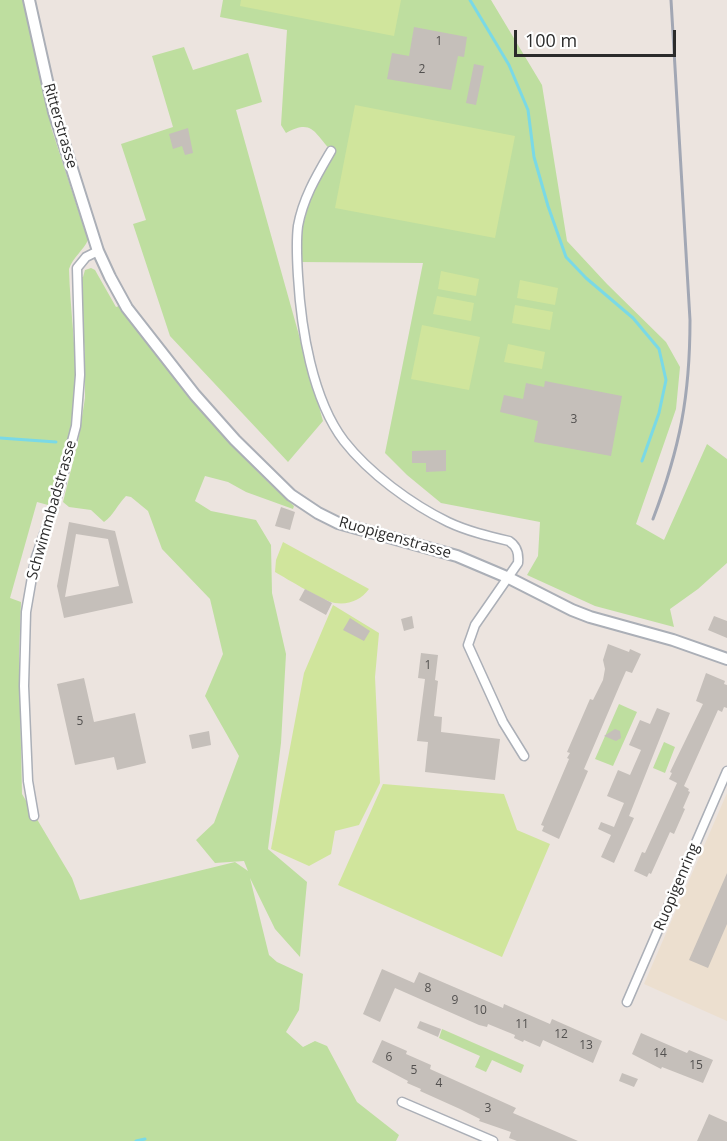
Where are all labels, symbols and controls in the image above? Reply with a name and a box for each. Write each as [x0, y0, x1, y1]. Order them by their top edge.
scale bar [517, 18, 679, 56]
text: 100 m [525, 28, 577, 52]
house number: 1 [436, 35, 442, 49]
house number: 2 [419, 63, 425, 77]
street label: Ritterstrasse [39, 81, 81, 171]
house number: 3 [571, 413, 577, 427]
street label: Schwimmbadstrasse [23, 438, 81, 582]
street label: Ruopigenstrasse [337, 513, 453, 563]
house number: 1 [425, 659, 431, 673]
house number: 5 [77, 715, 83, 729]
street label: Ruopigenring [650, 840, 704, 934]
house number: 8 [425, 982, 431, 996]
house number: 9 [452, 994, 458, 1008]
house number: 10 [473, 1004, 487, 1018]
house number: 11 [515, 1018, 529, 1032]
house number: 12 [554, 1028, 568, 1042]
house number: 13 [579, 1039, 593, 1053]
house number: 14 [653, 1047, 667, 1061]
house number: 6 [386, 1051, 392, 1065]
house number: 15 [689, 1059, 703, 1073]
house number: 5 [411, 1064, 417, 1078]
house number: 4 [436, 1077, 442, 1091]
house number: 3 [485, 1102, 491, 1116]

